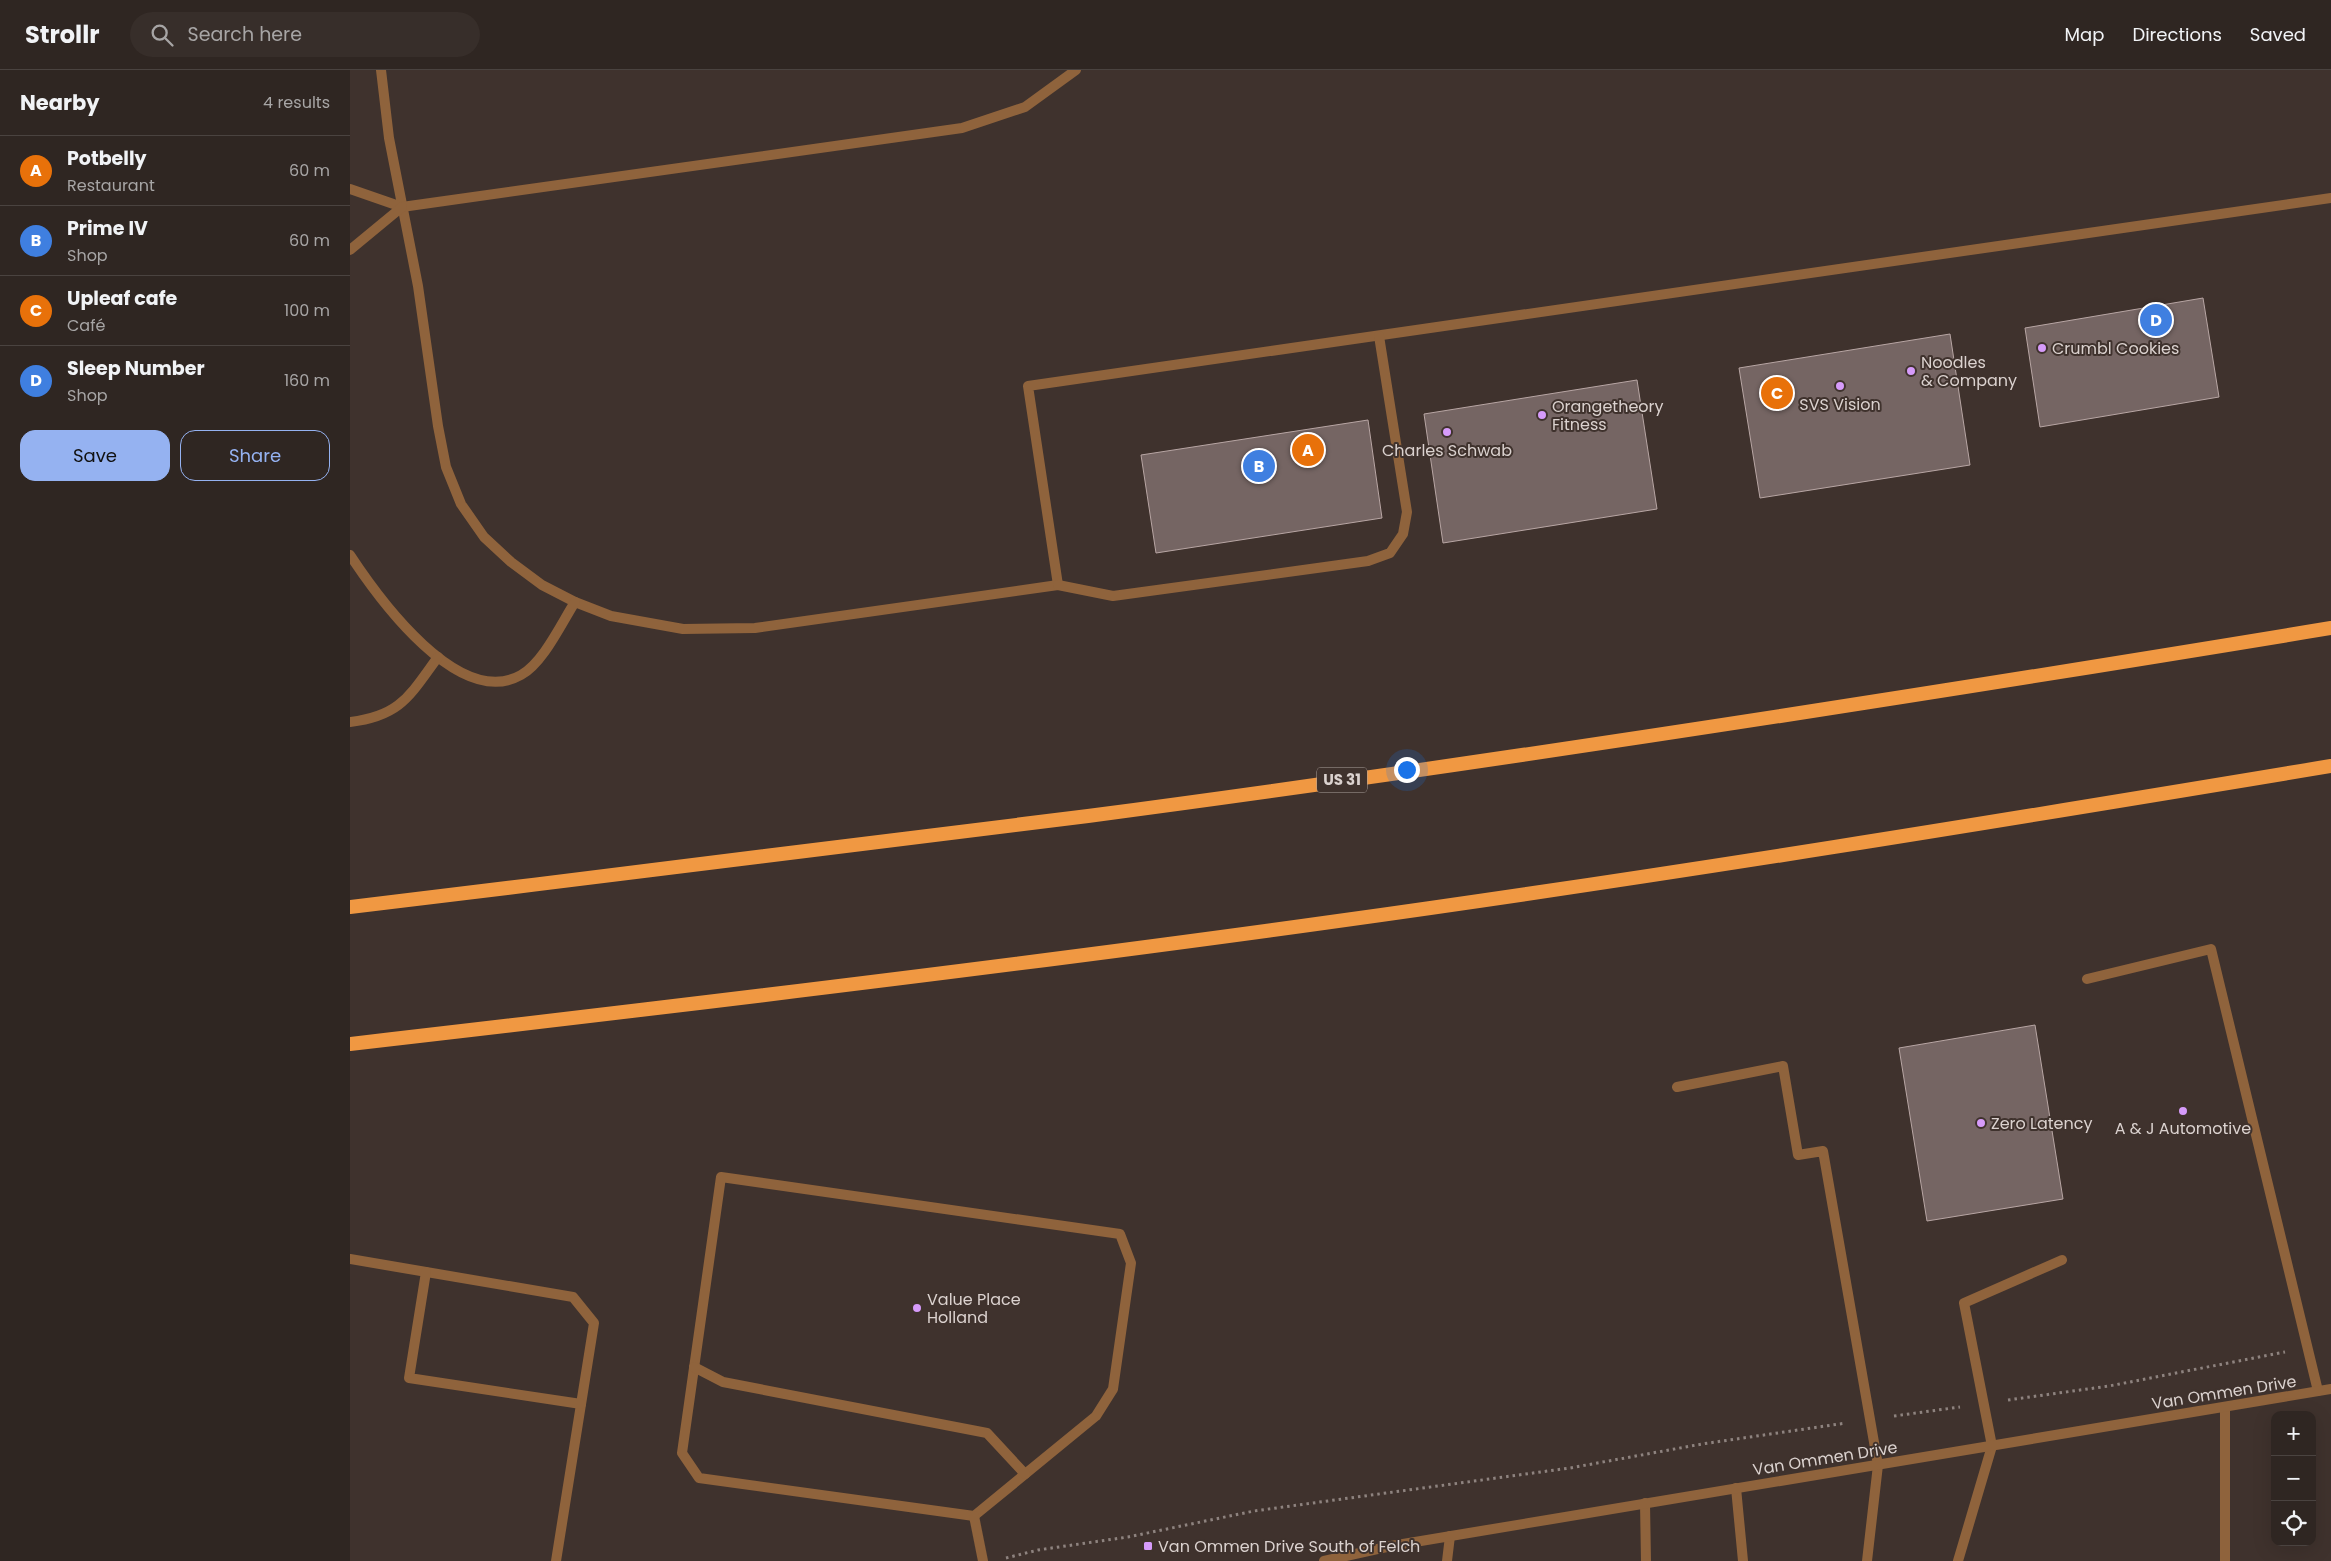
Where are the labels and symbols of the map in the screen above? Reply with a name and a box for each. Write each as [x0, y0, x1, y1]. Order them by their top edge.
pin: D [2140, 301, 2172, 339]
place label: Crumbl Cookies [2052, 337, 2179, 360]
marker: Crumbl Cookies [2036, 342, 2048, 354]
place label: Noodles & Company [1921, 351, 2017, 392]
marker: Noodles & Company [1905, 365, 1917, 377]
pin: C [1761, 374, 1793, 412]
marker: SVS Vision [1834, 380, 1846, 392]
place label: SVS Vision [1799, 393, 1881, 416]
place label: Orangetheory Fitness [1552, 395, 1664, 436]
marker: Orangetheory Fitness [1536, 409, 1548, 421]
marker: Charles Schwab [1441, 426, 1453, 438]
pin: A [1292, 431, 1324, 469]
place label: Charles Schwab [1382, 439, 1512, 462]
pin: B [1243, 447, 1275, 485]
your location [1394, 757, 1420, 783]
road number: US 31 [1317, 768, 1367, 792]
marker: A & J Automotive [2177, 1105, 2189, 1117]
place label: Zero Latency [1991, 1112, 2093, 1135]
marker: Zero Latency [1975, 1117, 1987, 1129]
place label: A & J Automotive [2115, 1117, 2251, 1140]
place label: Value Place Holland [927, 1288, 1021, 1329]
marker: Value Place Holland [911, 1302, 923, 1314]
street label: Van Ommen Drive [2150, 1370, 2298, 1415]
street label: Van Ommen Drive [1751, 1436, 1899, 1481]
place label: Van Ommen Drive South of Felch [1158, 1535, 1420, 1558]
marker: Van Ommen Drive South of Felch [1142, 1540, 1154, 1552]

